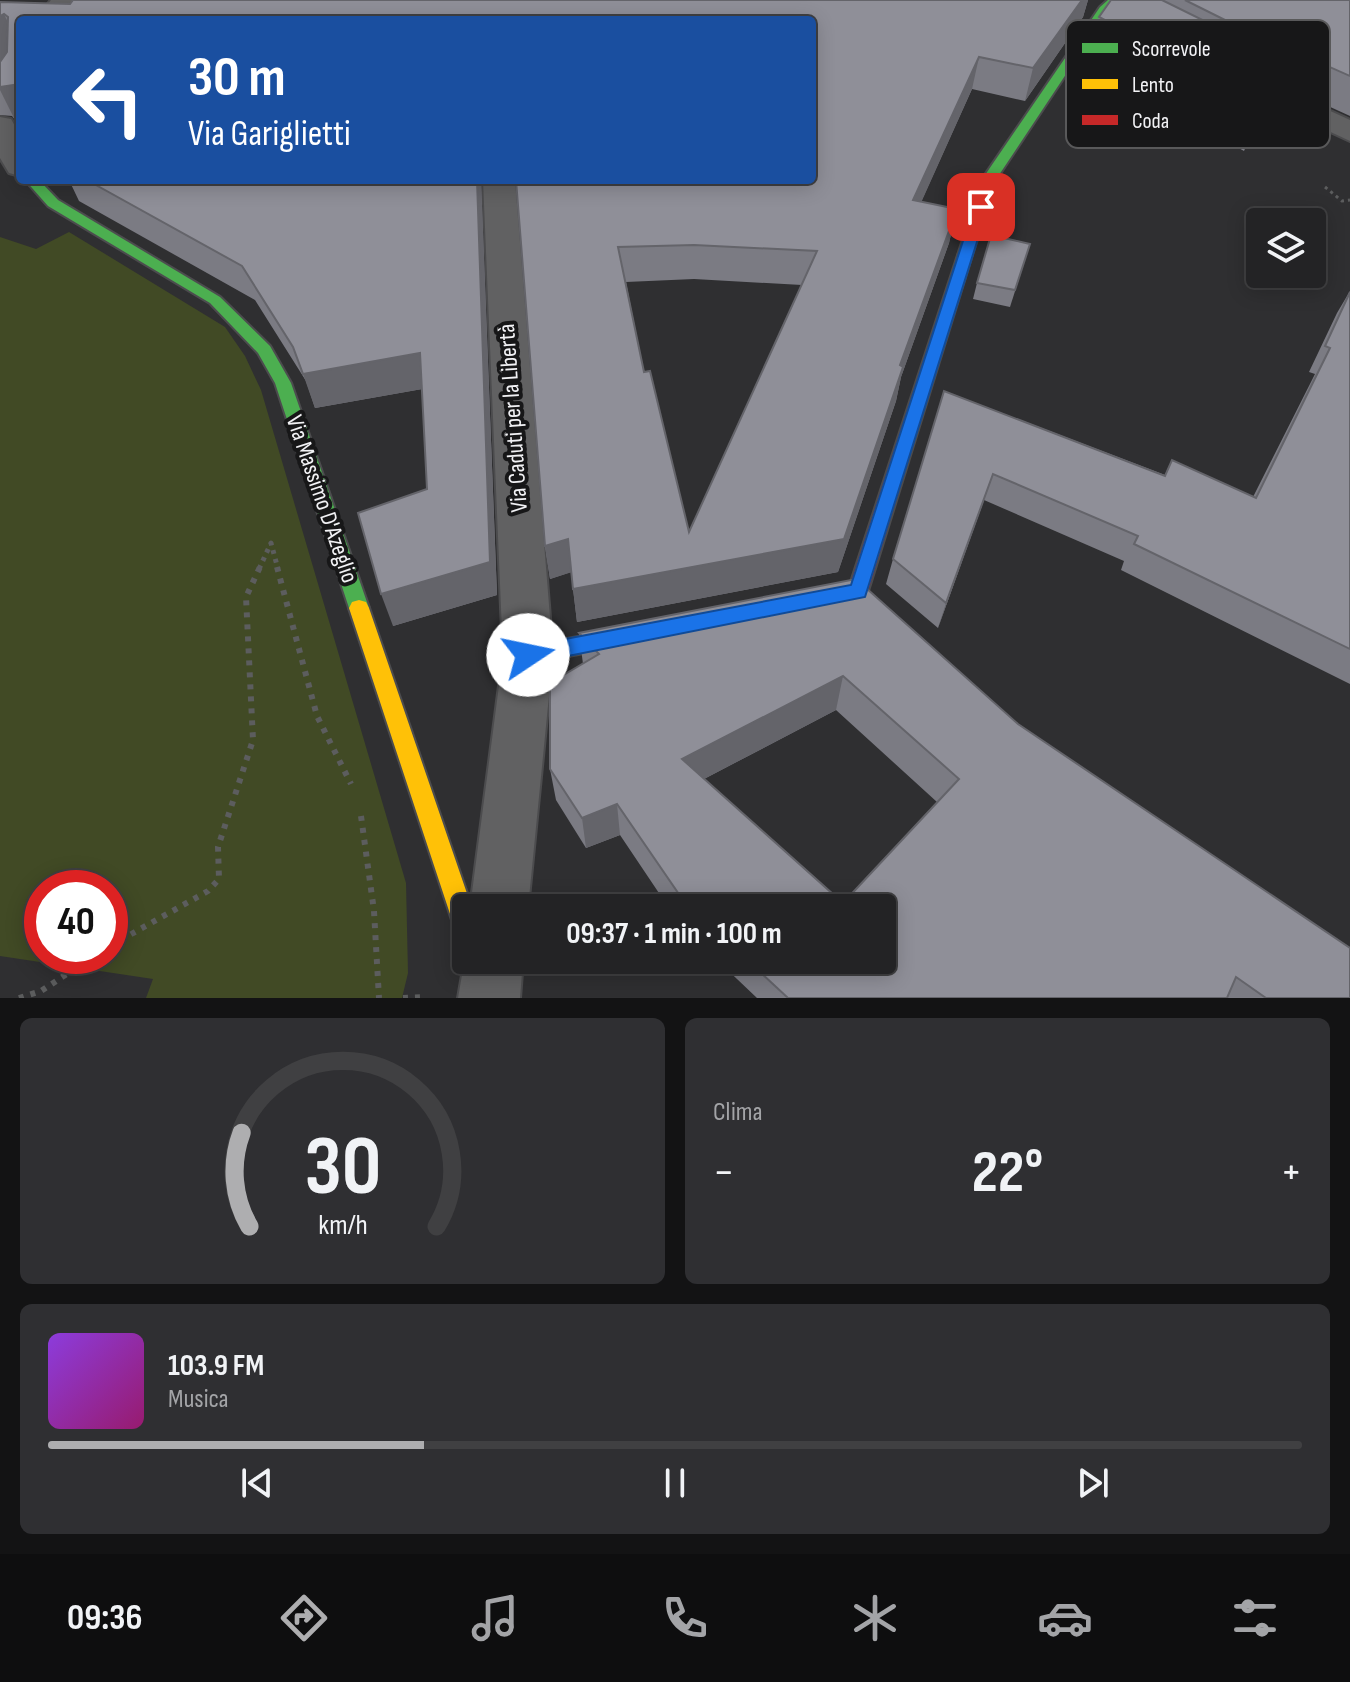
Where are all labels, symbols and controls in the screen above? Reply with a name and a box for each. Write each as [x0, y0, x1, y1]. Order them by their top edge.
legend [1066, 20, 1330, 148]
text: Scorrevole [1132, 36, 1211, 63]
text: 30 m [188, 45, 286, 112]
icon: left [56, 48, 160, 152]
text: Lento [1132, 72, 1174, 99]
text: Coda [1132, 108, 1169, 135]
text: Via Gariglietti [188, 113, 351, 156]
pin [947, 173, 1015, 241]
icon: arrive [959, 185, 1003, 229]
map controls [1246, 208, 1326, 288]
button: layers [1246, 208, 1326, 288]
street label: Via Caduti per la Libertà [492, 323, 534, 513]
street label: Via Massimo D'Azeglio [280, 411, 364, 587]
position arrow [486, 613, 570, 697]
speed limit sign: 40 [24, 870, 128, 974]
text: 09:37 · 1 min · 100 m [566, 916, 782, 952]
text: Clima [713, 1097, 763, 1128]
text: 30 [304, 1118, 381, 1218]
text: 22° [972, 1137, 1043, 1209]
text: − [713, 1146, 735, 1199]
text: + [1280, 1146, 1302, 1199]
text: km/h [318, 1208, 367, 1243]
text: 103.9 FM [168, 1348, 264, 1384]
text: Musica [168, 1384, 229, 1415]
icon: previous [235, 1461, 279, 1505]
icon: pause [653, 1461, 697, 1505]
icon: next [1071, 1461, 1115, 1505]
icon: directions [276, 1590, 332, 1646]
icon: music [467, 1590, 523, 1646]
icon: phone [657, 1590, 713, 1646]
icon: climate [847, 1590, 903, 1646]
icon: car [1037, 1590, 1093, 1646]
icon: filters [1227, 1590, 1283, 1646]
text: 09:36 [67, 1597, 142, 1640]

